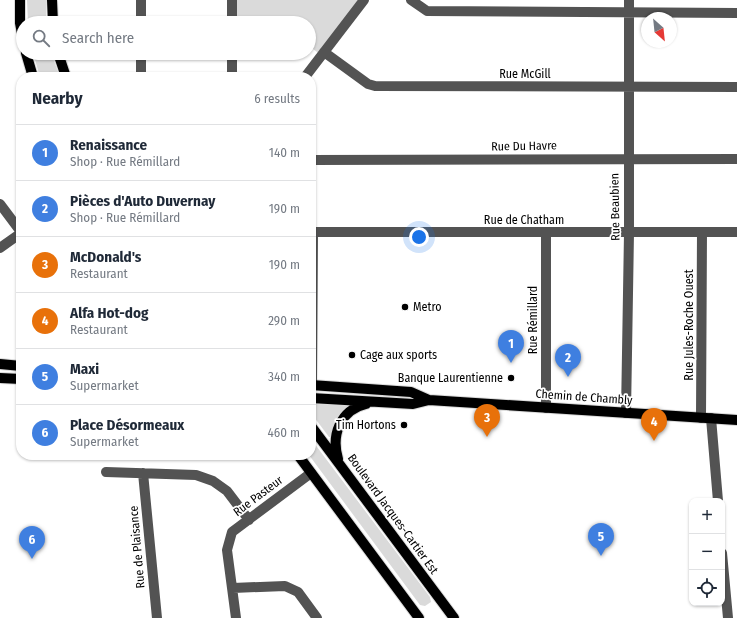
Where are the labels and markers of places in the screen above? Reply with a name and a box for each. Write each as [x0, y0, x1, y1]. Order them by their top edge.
place label: Metro [413, 300, 442, 314]
marker: Metro [400, 302, 410, 312]
pin: 1 [498, 330, 524, 363]
pin: 2 [555, 344, 581, 377]
place label: Cage aux sports [360, 348, 437, 362]
marker: Cage aux sports [347, 350, 357, 360]
place label: Banque Laurentienne [398, 371, 503, 385]
marker: Banque Laurentienne [506, 373, 516, 383]
pin: 3 [474, 404, 500, 437]
pin: 4 [641, 408, 667, 441]
place label: Tim Hortons [336, 418, 396, 432]
marker: Tim Hortons [399, 420, 409, 430]
pin: 5 [588, 523, 614, 556]
pin: 6 [19, 526, 45, 559]

